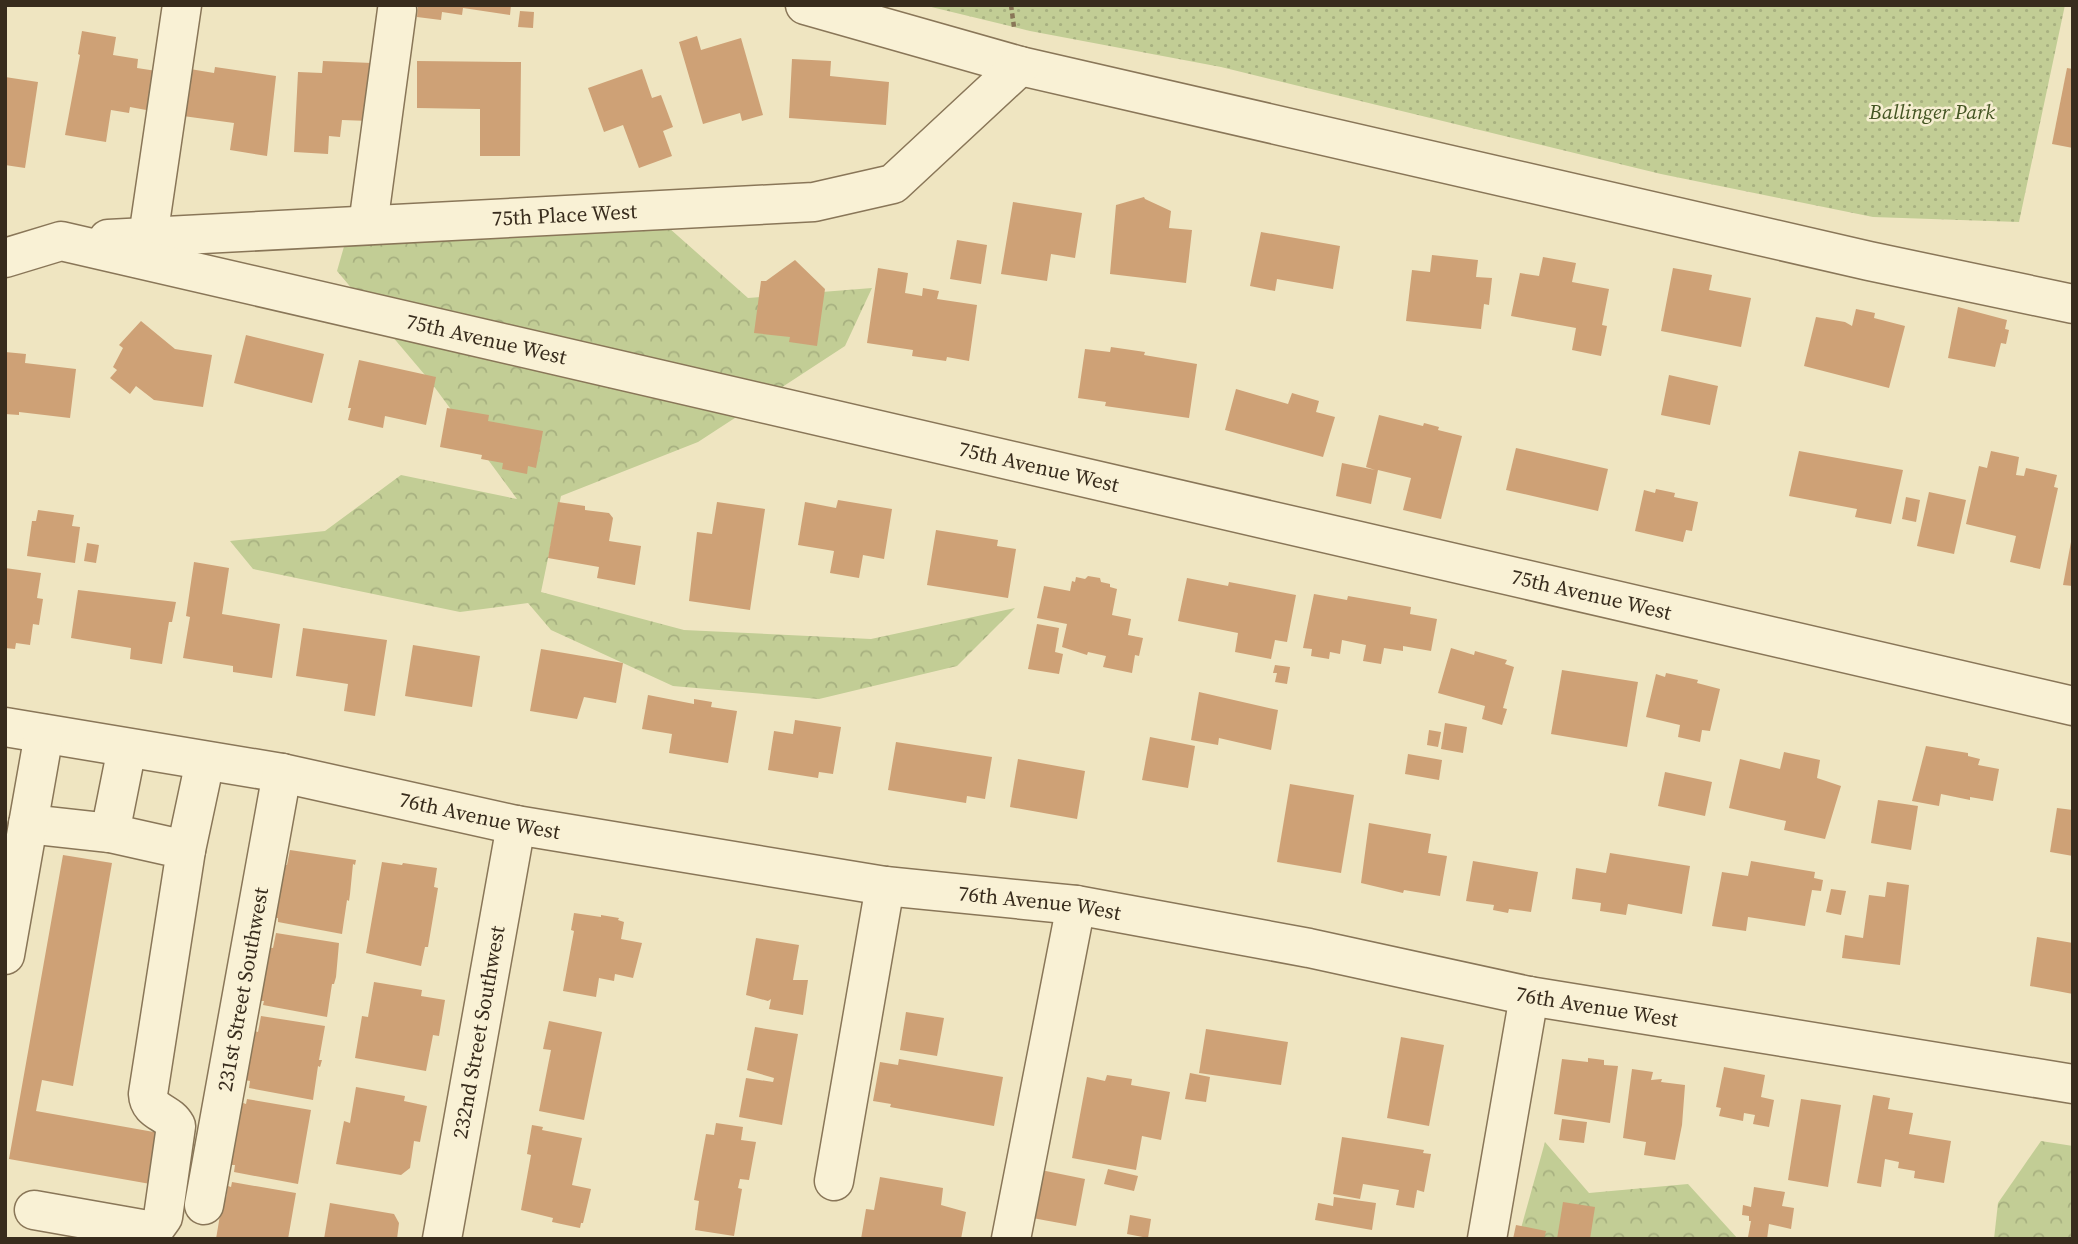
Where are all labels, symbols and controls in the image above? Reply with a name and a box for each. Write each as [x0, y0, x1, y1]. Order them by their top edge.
park label: Ballinger Park [1868, 97, 1995, 126]
street label: 75th Place West [491, 196, 638, 233]
street label: 75th Avenue West [403, 306, 570, 371]
street label: 75th Avenue West [956, 434, 1122, 499]
street label: 75th Avenue West [1508, 562, 1675, 627]
street label: 76th Avenue West [396, 784, 563, 846]
street label: 76th Avenue West [957, 878, 1124, 927]
street label: 231st Street Southwest [210, 885, 275, 1094]
street label: 232nd Street Southwest [445, 923, 512, 1141]
street label: 76th Avenue West [1513, 978, 1680, 1034]

